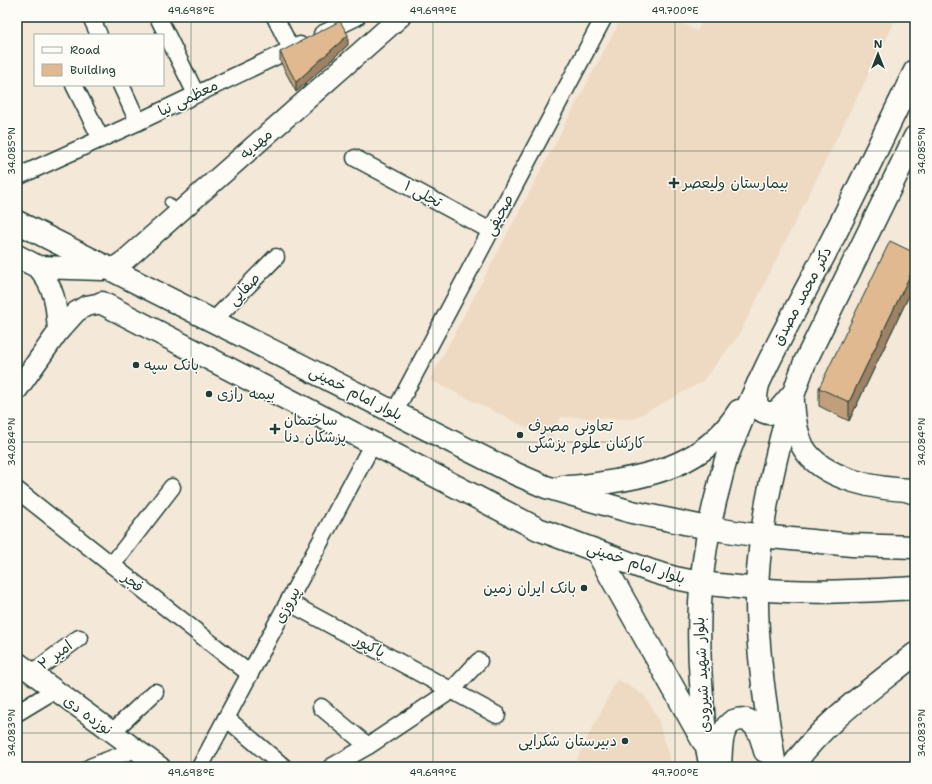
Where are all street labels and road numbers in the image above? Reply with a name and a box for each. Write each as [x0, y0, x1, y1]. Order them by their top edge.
street label: معظمی نیا [155, 75, 221, 121]
street label: مهدیه [235, 124, 277, 164]
street label: تجلی ١ [401, 176, 446, 213]
street label: صحیفی [480, 191, 518, 239]
street label: دکتر محمد مصدق [768, 243, 836, 349]
street label: صفایی [224, 268, 264, 310]
street label: بلوار امام خمینی [306, 361, 406, 426]
street label: بلوار امام خمینی [584, 538, 688, 589]
street label: فجر [116, 566, 148, 597]
street label: پیروزی [269, 583, 305, 627]
street label: بلوار شهید شیرودی [689, 616, 715, 734]
street label: پاکپور [350, 629, 389, 662]
street label: امیر ۲ [34, 635, 76, 675]
street label: نوزده دی [59, 690, 117, 740]

